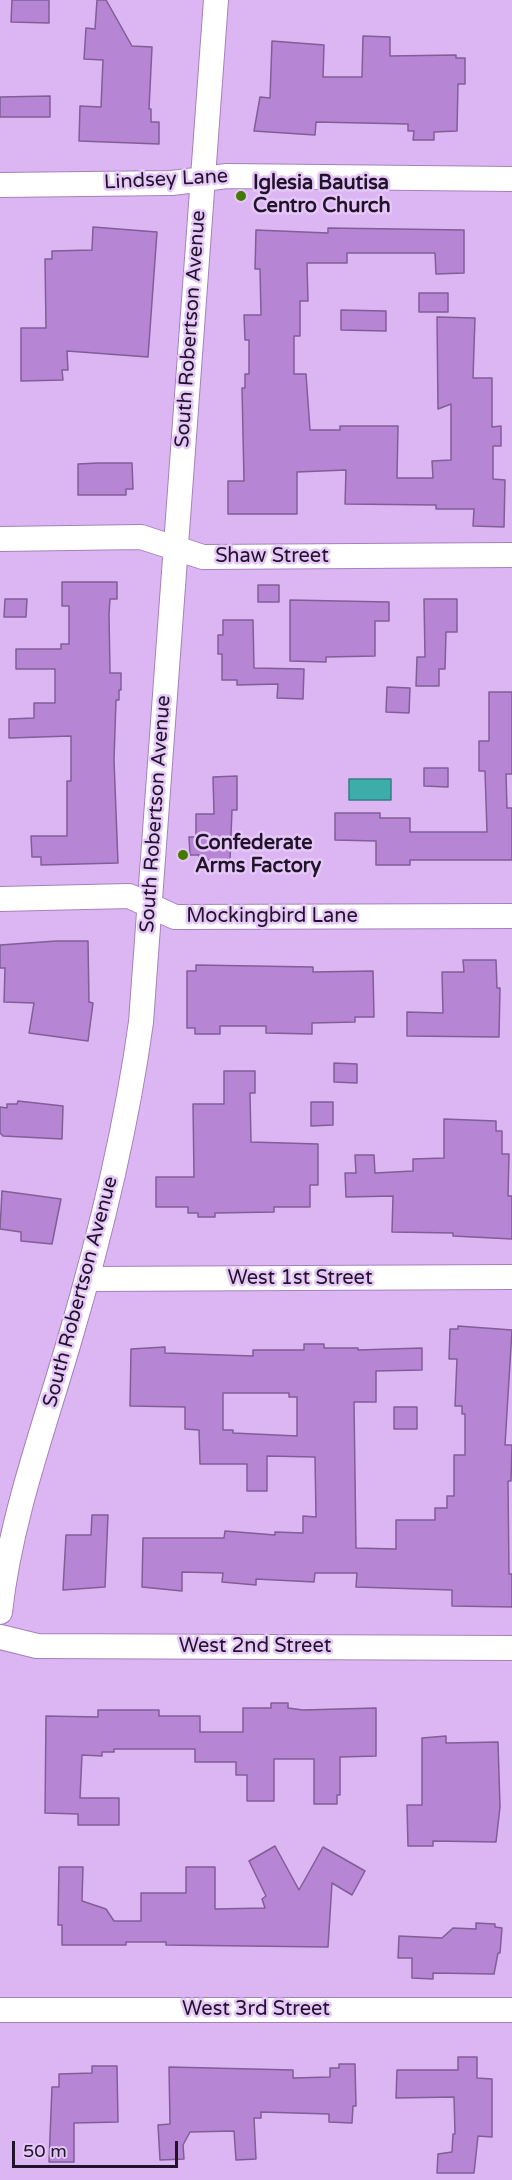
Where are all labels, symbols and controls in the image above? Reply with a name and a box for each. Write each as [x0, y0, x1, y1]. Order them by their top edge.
street label: Lindsey Lane [103, 165, 229, 195]
place label: Iglesia Bautisa Centro Church [253, 172, 391, 219]
marker: Iglesia Bautisa Centro Church [234, 189, 248, 203]
street label: South Robertson Avenue [171, 209, 211, 449]
street label: Shaw Street [215, 545, 329, 569]
street label: South Robertson Avenue [136, 694, 176, 934]
place label: Confederate Arms Factory [195, 832, 321, 879]
marker: Confederate Arms Factory [176, 848, 190, 862]
street label: Mockingbird Lane [186, 905, 358, 929]
street label: South Robertson Avenue [39, 1174, 123, 1410]
street label: West 1st Street [227, 1267, 373, 1291]
street label: West 2nd Street [179, 1635, 331, 1659]
street label: West 3rd Street [182, 1998, 330, 2022]
scale bar [15, 2129, 182, 2167]
text: 50 m [23, 2140, 67, 2162]

